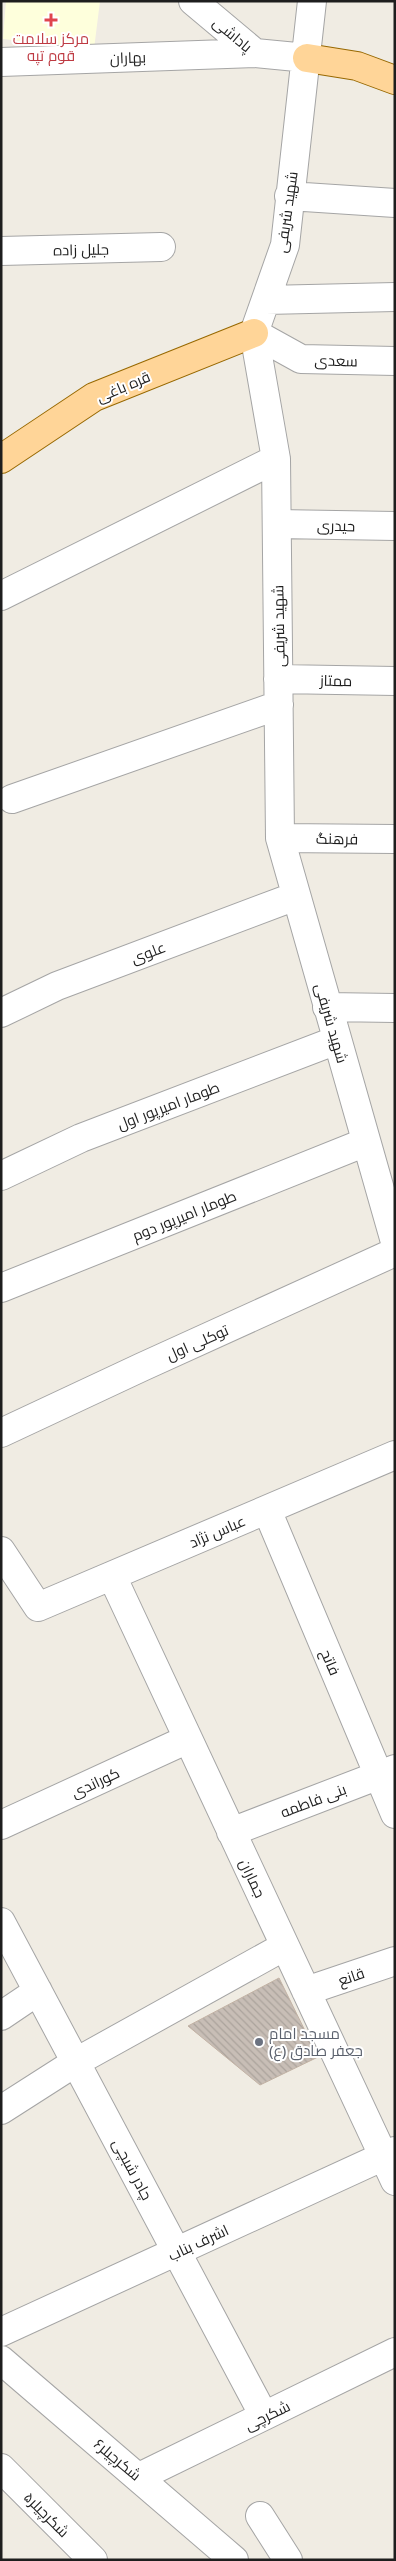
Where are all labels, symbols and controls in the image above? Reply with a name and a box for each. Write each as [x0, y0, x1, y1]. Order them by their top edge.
street label: پاداشی [209, 12, 257, 57]
marker: مرکز سلامت قوم تپه [44, 13, 58, 27]
place label: مرکز سلامت قوم تپه [13, 28, 89, 66]
street label: بهاران [110, 46, 147, 69]
street label: شهید شریفى [270, 170, 303, 254]
street label: جلیل زاده [53, 239, 109, 260]
street label: سعدی [314, 350, 358, 371]
street label: قره باغی [93, 366, 153, 407]
street label: حیدری [317, 515, 355, 536]
street label: شهید شریفى [267, 585, 290, 667]
street label: ممتاز [319, 670, 352, 690]
street label: فرهنگ [316, 828, 358, 848]
street label: علوی [128, 936, 169, 969]
street label: شهید شریفى [310, 981, 353, 1066]
street label: طومار امیرپور اول [114, 1076, 222, 1135]
street label: طومار امیرپور دوم [129, 1185, 239, 1246]
street label: توکلی اول [163, 1319, 232, 1365]
street label: عباس نژاد [186, 1510, 249, 1553]
street label: فاتح [315, 1646, 345, 1679]
street label: کوراندی [67, 1762, 123, 1803]
street label: بنی فاطمه [277, 1778, 349, 1823]
street label: جماران [234, 1855, 271, 1901]
street label: قانع [335, 1962, 368, 1992]
place label: مسجد امام جعفر صادق (ع) [269, 2023, 363, 2062]
marker: مسجد امام جعفر صادق (ع) [253, 2036, 265, 2048]
street label: چادر شبچی [108, 2135, 158, 2204]
street label: اشرف بناب [164, 2219, 232, 2265]
street label: شکرچی [241, 2395, 294, 2435]
street label: شکرچیلر۶ [90, 2433, 146, 2485]
street label: شکرچیلر۵ [19, 2487, 74, 2542]

